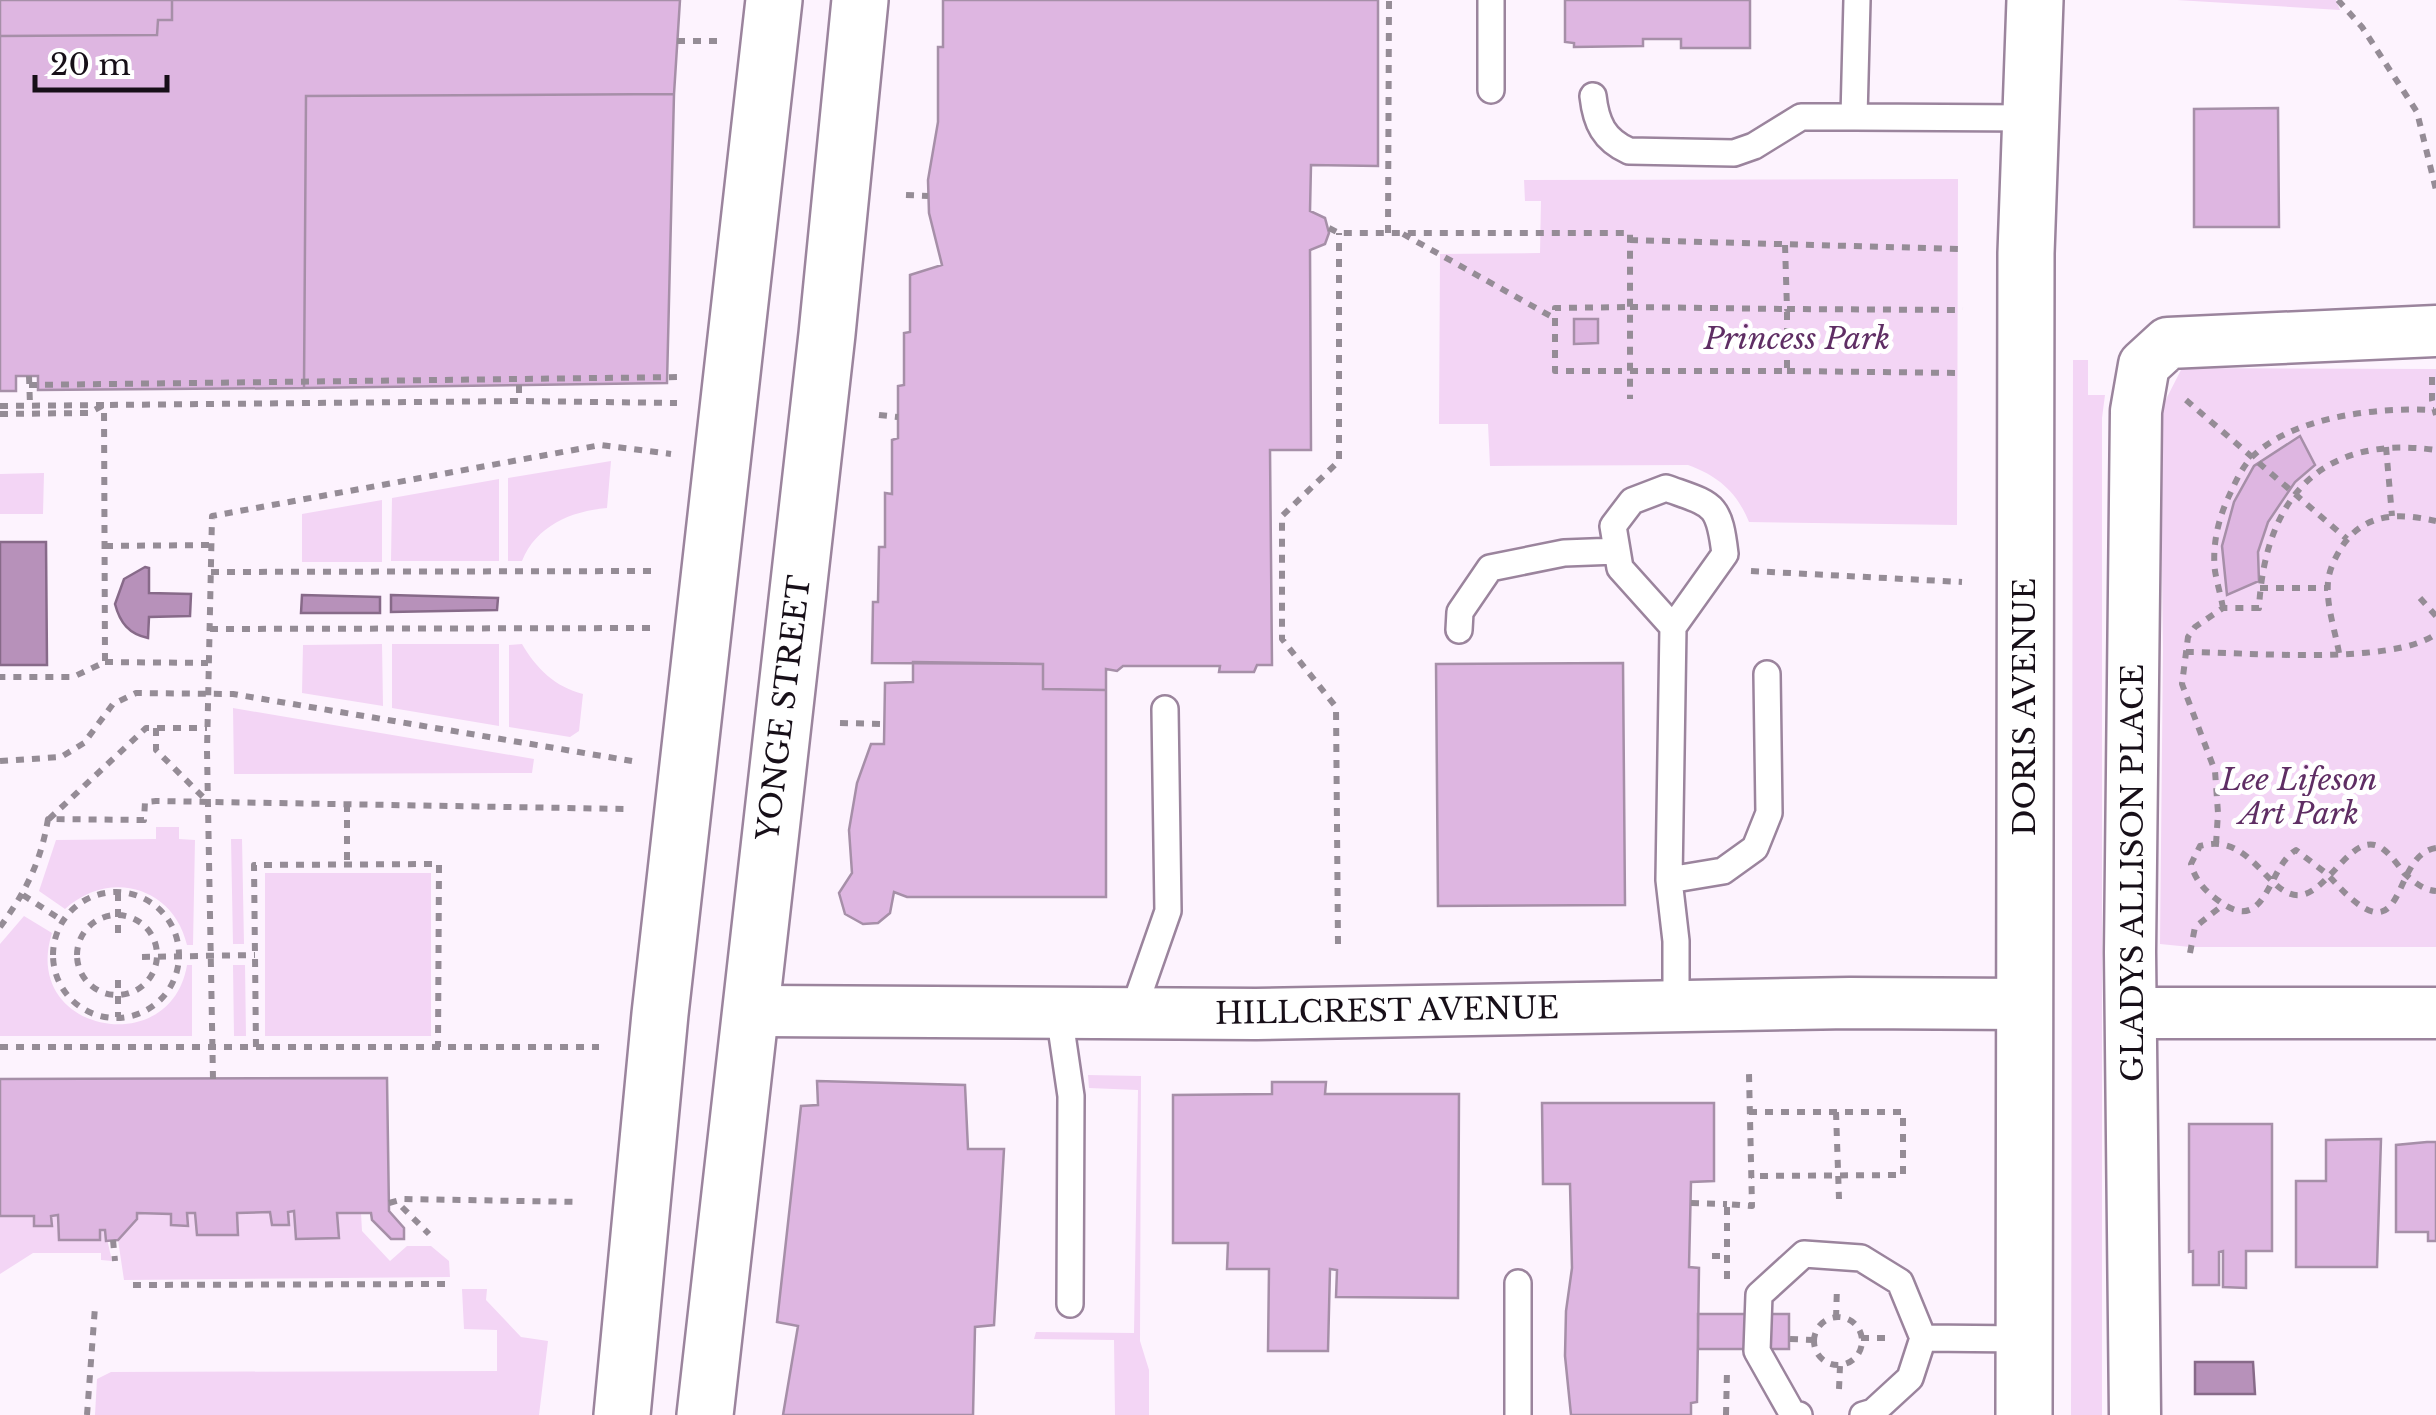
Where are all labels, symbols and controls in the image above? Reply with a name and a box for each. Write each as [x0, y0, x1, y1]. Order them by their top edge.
scale bar [35, 30, 168, 92]
text: 20 m [50, 46, 131, 83]
park label: Princess Park [1703, 320, 1890, 357]
street label: YONGE STREET [749, 573, 818, 843]
street label: DORIS AVENUE [2006, 578, 2043, 836]
street label: GLADYS ALLISON PLACE [2114, 664, 2151, 1082]
park label: Lee Lifeson Art Park [2220, 761, 2377, 832]
street label: HILLCREST AVENUE [1215, 989, 1559, 1032]

